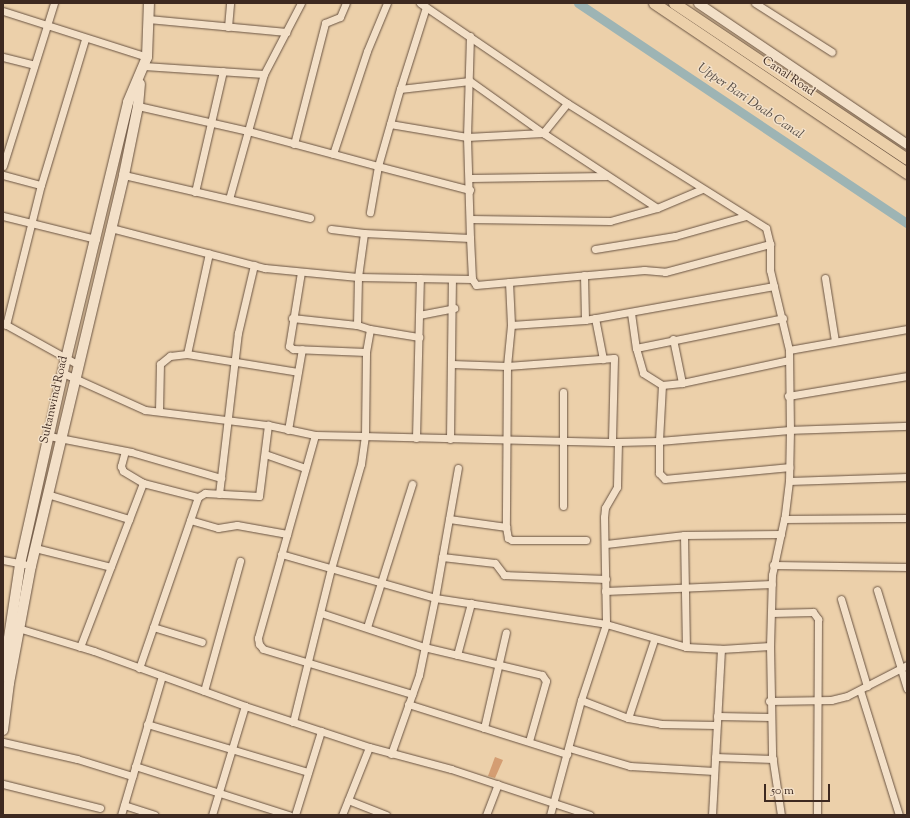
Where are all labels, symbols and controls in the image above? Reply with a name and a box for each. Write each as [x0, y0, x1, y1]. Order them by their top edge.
street label: Canal Road [759, 54, 817, 100]
water label: Upper Bari Doab Canal [694, 61, 806, 143]
street label: Sultanwind Road [38, 355, 72, 445]
scale bar [766, 776, 832, 802]
text: 50 m [771, 782, 794, 800]

